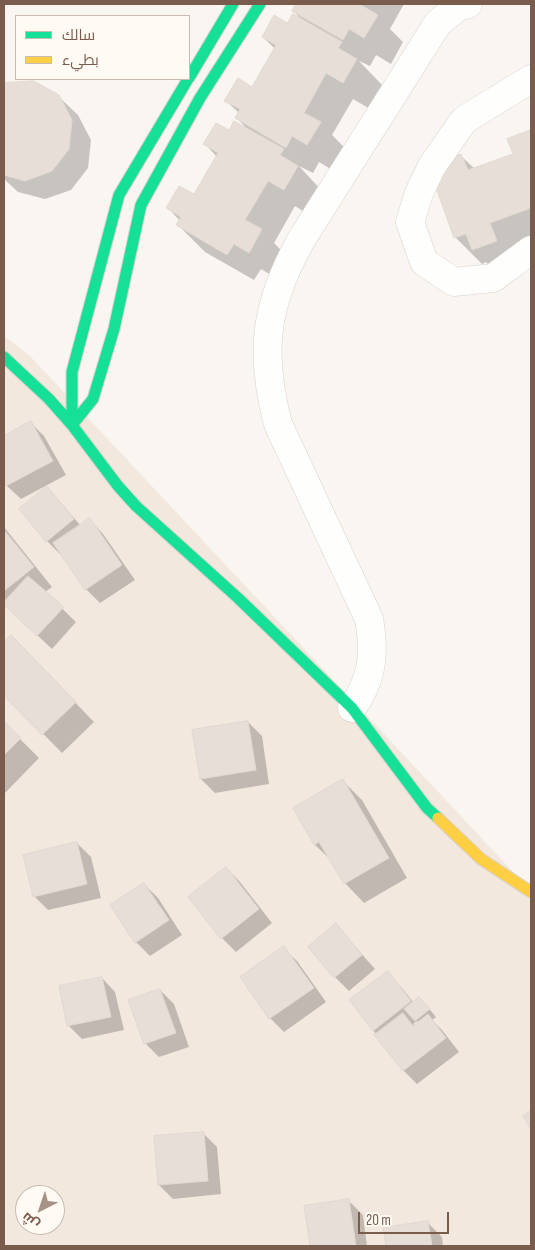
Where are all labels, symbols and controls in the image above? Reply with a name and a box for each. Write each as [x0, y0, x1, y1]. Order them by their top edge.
legend [15, 15, 190, 80]
text: سالك [62, 26, 95, 45]
text: بطيء [62, 51, 99, 70]
north arrow [15, 1185, 65, 1235]
scale bar [360, 1202, 451, 1234]
text: ش [18, 1209, 43, 1233]
text: 20 m [366, 1211, 391, 1230]

